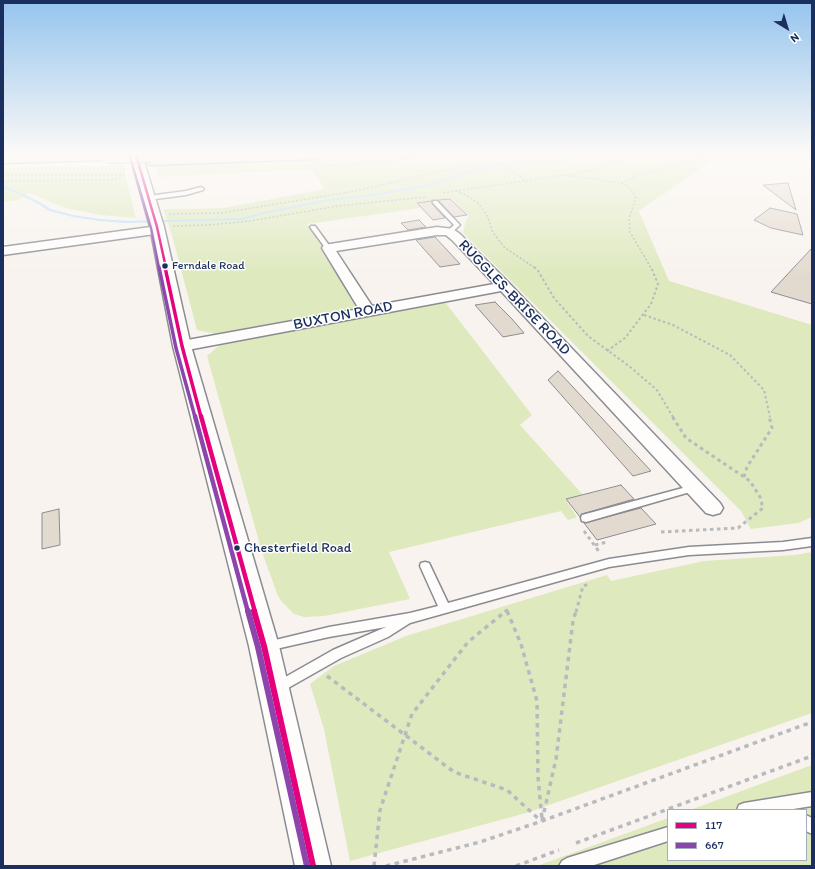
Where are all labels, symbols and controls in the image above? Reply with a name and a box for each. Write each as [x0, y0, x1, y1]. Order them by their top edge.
north arrow [767, 8, 807, 48]
text: N [788, 30, 802, 45]
street label: RUGGLES-BRISE ROAD [454, 236, 574, 360]
place label: Ferndale Road [172, 259, 245, 273]
marker: Ferndale Road [160, 261, 170, 271]
street label: BUXTON ROAD [292, 298, 394, 334]
place label: Chesterfield Road [244, 540, 351, 556]
marker: Chesterfield Road [232, 543, 242, 553]
legend [667, 809, 807, 861]
text: 117 [705, 818, 722, 832]
text: 667 [705, 838, 724, 852]

